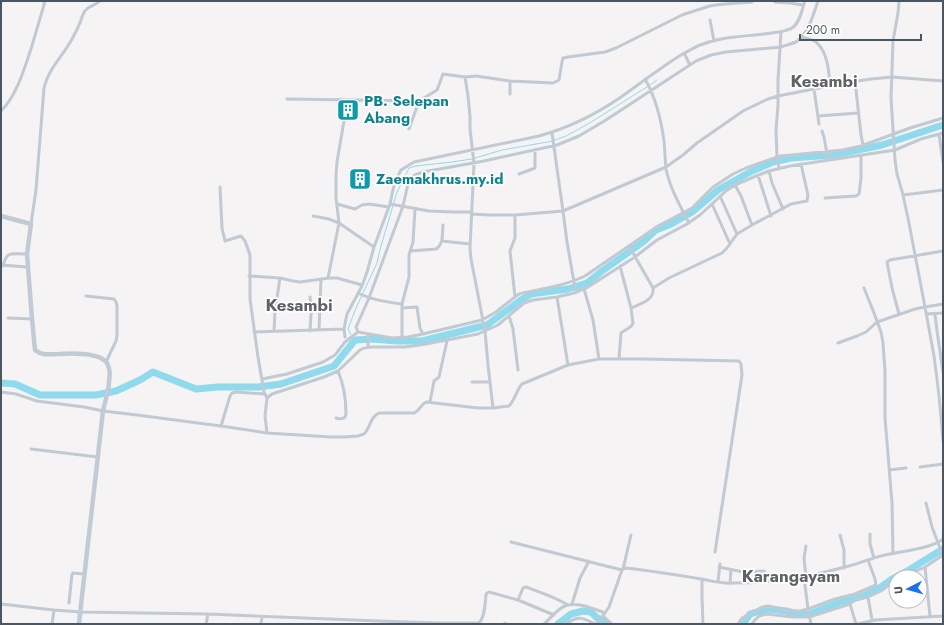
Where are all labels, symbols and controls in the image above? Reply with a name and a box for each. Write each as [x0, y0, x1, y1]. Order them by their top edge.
scale bar [800, 16, 921, 42]
text: 200 m [806, 21, 840, 39]
district label: Kesambi [790, 69, 858, 93]
place label: PB. Selepan Abang [363, 90, 449, 129]
building icon: PB. Selepan Abang [335, 97, 361, 123]
building icon: Zaemakhrus.my.id [347, 166, 373, 192]
place label: Zaemakhrus.my.id [376, 168, 503, 190]
district label: Kesambi [265, 293, 333, 317]
district label: Karangayam [742, 564, 840, 588]
north arrow [888, 569, 928, 609]
text: U [890, 585, 906, 595]

